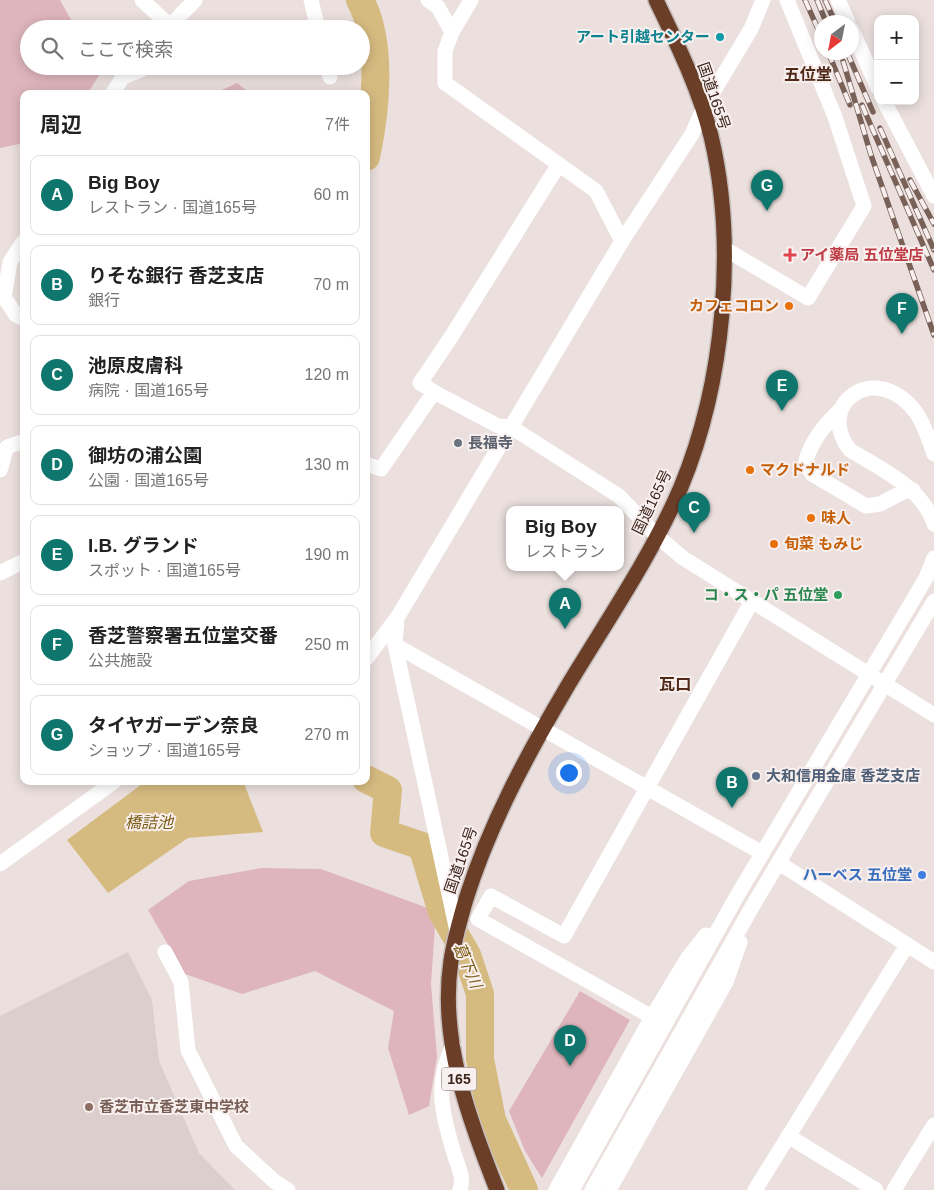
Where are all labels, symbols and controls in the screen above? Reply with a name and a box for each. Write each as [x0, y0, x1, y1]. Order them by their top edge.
north arrow [814, 15, 859, 60]
map controls [874, 15, 919, 105]
button: + [874, 15, 919, 60]
search box [20, 20, 370, 75]
place label: アート引越センター [576, 28, 710, 45]
marker: アート引越センター [714, 31, 726, 43]
icon: search [38, 34, 66, 62]
text: ここで検索 [78, 39, 173, 60]
street label: 国道165号 [695, 60, 734, 132]
button: − [874, 60, 919, 105]
district label: 五位堂 [784, 65, 832, 83]
text: 周辺 [40, 113, 82, 136]
text: 7件 [325, 116, 350, 133]
pin: G [751, 170, 783, 211]
text: Big Boy [88, 172, 160, 193]
text: A [51, 186, 63, 203]
text: 60 m [313, 186, 349, 203]
text: レストラン · 国道165号 [88, 199, 257, 216]
place label: アイ薬局 五位堂店 [800, 246, 923, 263]
marker: アイ薬局 五位堂店 [784, 249, 796, 261]
text: りそな銀行 香芝支店 [88, 265, 264, 286]
text: B [51, 276, 63, 293]
text: 70 m [313, 276, 349, 293]
text: 銀行 [88, 292, 120, 309]
pin: F [886, 293, 918, 334]
place label: カフェコロン [689, 297, 779, 314]
marker: カフェコロン [783, 300, 795, 312]
text: 池原皮膚科 [88, 355, 183, 376]
text: C [51, 366, 63, 383]
text: 120 m [305, 366, 349, 383]
pin: E [766, 370, 798, 411]
text: 病院 · 国道165号 [88, 382, 209, 399]
place label: 長福寺 [468, 434, 513, 451]
marker: 長福寺 [452, 437, 464, 449]
text: 御坊の浦公園 [88, 445, 202, 466]
text: D [51, 456, 63, 473]
text: 130 m [305, 456, 349, 473]
place label: マクドナルド [760, 461, 850, 478]
marker: マクドナルド [744, 464, 756, 476]
street label: 国道165号 [629, 467, 675, 537]
text: 公園 · 国道165号 [88, 472, 209, 489]
pin: C [678, 492, 710, 533]
popup [506, 506, 624, 571]
place label: 味人 [821, 509, 851, 526]
marker: 味人 [805, 512, 817, 524]
text: Big Boy [525, 516, 597, 537]
text: I.B. グランド [88, 535, 199, 556]
place label: 旬菜 もみじ [784, 535, 863, 552]
marker: 旬菜 もみじ [768, 538, 780, 550]
text: レストラン [525, 543, 605, 560]
text: E [52, 546, 62, 563]
text: 190 m [305, 546, 349, 563]
text: スポット · 国道165号 [88, 562, 241, 579]
place label: コ・ス・パ 五位堂 [704, 586, 828, 603]
pin: A [549, 588, 581, 629]
marker: コ・ス・パ 五位堂 [832, 589, 844, 601]
text: 香芝警察署五位堂交番 [88, 625, 278, 646]
text: F [52, 636, 62, 653]
text: 250 m [305, 636, 349, 653]
text: 公共施設 [88, 652, 152, 669]
district label: 瓦口 [659, 676, 691, 693]
text: タイヤガーデン奈良 [88, 715, 258, 736]
text: G [51, 726, 63, 743]
text: 270 m [305, 726, 349, 743]
text: ショップ · 国道165号 [88, 742, 241, 759]
your location [556, 760, 582, 786]
pin: B [716, 767, 748, 808]
place label: 大和信用金庫 香芝支店 [766, 767, 920, 784]
marker: 大和信用金庫 香芝支店 [750, 770, 762, 782]
water label: 橋詰池 [125, 814, 175, 831]
street label: 国道165号 [441, 824, 480, 896]
place label: ハーベス 五位堂 [803, 866, 912, 883]
marker: ハーベス 五位堂 [916, 869, 928, 881]
water label: 葛下川 [450, 940, 486, 992]
pin: D [554, 1025, 586, 1066]
road number: 165 [442, 1068, 476, 1090]
place label: 香芝市立香芝東中学校 [99, 1098, 249, 1115]
marker: 香芝市立香芝東中学校 [83, 1101, 95, 1113]

